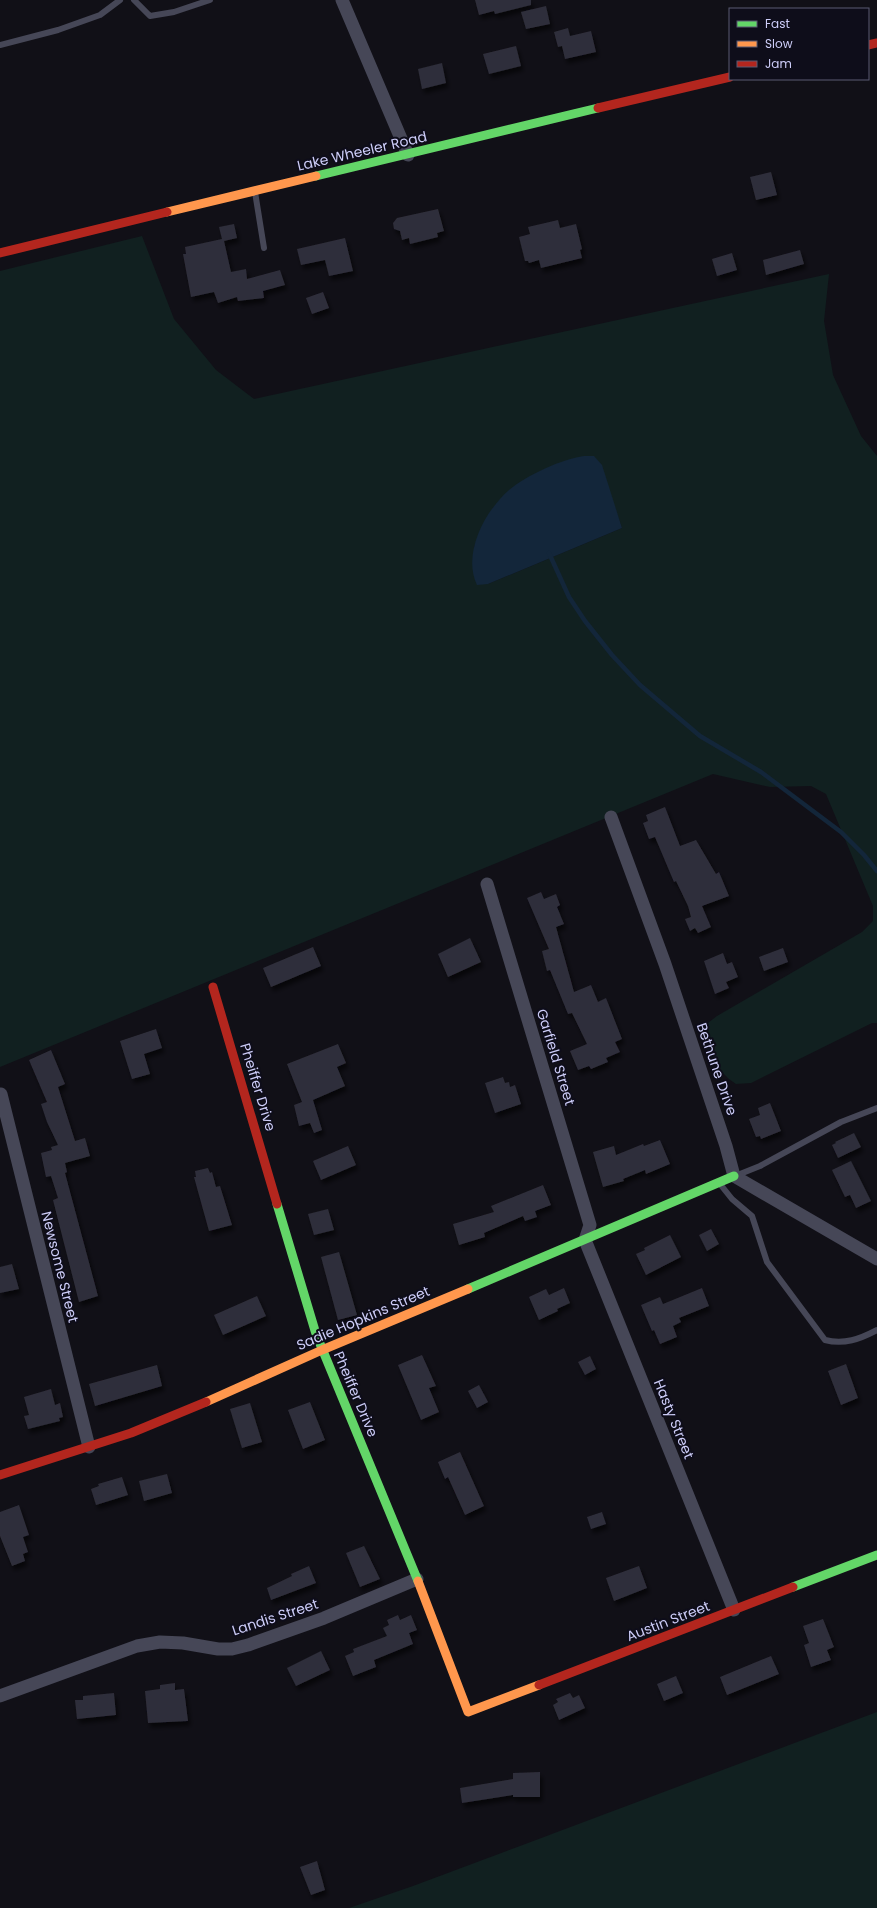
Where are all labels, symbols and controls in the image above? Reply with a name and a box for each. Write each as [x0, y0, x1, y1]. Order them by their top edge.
legend [729, 8, 869, 80]
text: Fast [765, 15, 790, 32]
text: Slow [765, 35, 793, 52]
text: Jam [765, 55, 792, 72]
street label: Lake Wheeler Road [295, 126, 429, 176]
street label: Garfield Street [532, 1006, 580, 1108]
street label: Bethune Drive [692, 1020, 742, 1118]
street label: Pheiffer Drive [235, 1040, 281, 1134]
street label: Newsome Street [36, 1209, 84, 1325]
street label: Sadie Hopkins Street [293, 1281, 433, 1355]
street label: Pheiffer Drive [329, 1348, 383, 1440]
street label: Hasty Street [649, 1376, 699, 1462]
street label: Landis Street [229, 1594, 321, 1640]
street label: Austin Street [623, 1596, 713, 1646]

